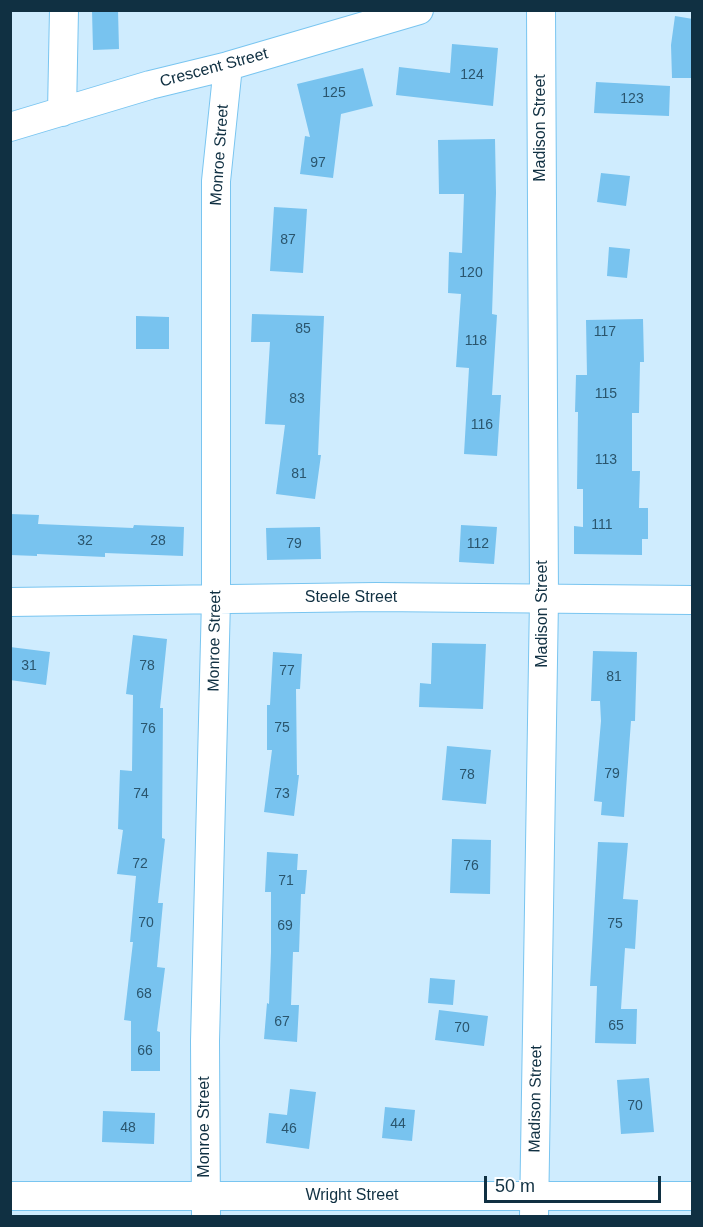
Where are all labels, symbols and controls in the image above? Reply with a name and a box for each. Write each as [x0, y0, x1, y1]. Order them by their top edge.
street label: Crescent Street [158, 44, 270, 92]
house number: 124 [460, 67, 484, 83]
street label: Madison Street [531, 74, 551, 182]
house number: 125 [322, 85, 346, 101]
house number: 123 [620, 91, 644, 107]
street label: Monroe Street [207, 104, 233, 206]
house number: 97 [310, 155, 326, 171]
house number: 87 [280, 232, 296, 248]
house number: 120 [459, 265, 483, 281]
house number: 85 [295, 321, 311, 337]
house number: 117 [594, 324, 616, 340]
house number: 118 [465, 333, 487, 349]
house number: 115 [595, 386, 617, 402]
house number: 83 [289, 391, 305, 407]
house number: 116 [471, 417, 493, 433]
house number: 113 [595, 452, 617, 468]
house number: 81 [291, 466, 307, 482]
house number: 111 [591, 517, 613, 533]
house number: 32 [77, 533, 93, 549]
house number: 28 [150, 533, 166, 549]
house number: 79 [286, 536, 302, 552]
house number: 112 [467, 536, 489, 552]
street label: Madison Street [533, 560, 553, 668]
street label: Steele Street [305, 588, 397, 608]
street label: Monroe Street [205, 590, 225, 692]
house number: 31 [21, 658, 37, 674]
house number: 78 [139, 658, 155, 674]
house number: 77 [279, 663, 295, 679]
house number: 81 [606, 669, 622, 685]
house number: 75 [274, 720, 290, 736]
house number: 76 [140, 721, 156, 737]
house number: 79 [604, 766, 620, 782]
house number: 78 [459, 767, 475, 783]
house number: 74 [133, 786, 149, 802]
house number: 73 [274, 786, 290, 802]
house number: 72 [132, 856, 148, 872]
house number: 76 [463, 858, 479, 874]
house number: 71 [278, 873, 294, 889]
house number: 70 [138, 915, 154, 931]
house number: 75 [607, 916, 623, 932]
house number: 69 [277, 918, 293, 934]
house number: 68 [136, 986, 152, 1002]
house number: 67 [274, 1014, 290, 1030]
house number: 65 [608, 1018, 624, 1034]
house number: 70 [454, 1020, 470, 1036]
house number: 66 [137, 1043, 153, 1059]
street label: Madison Street [525, 1045, 547, 1153]
street label: Monroe Street [195, 1076, 215, 1178]
house number: 70 [627, 1098, 643, 1114]
house number: 44 [390, 1116, 406, 1132]
house number: 48 [120, 1120, 136, 1136]
house number: 46 [281, 1121, 297, 1137]
scale bar [487, 1164, 664, 1202]
text: 50 m [495, 1176, 535, 1196]
street label: Wright Street [305, 1186, 399, 1206]

